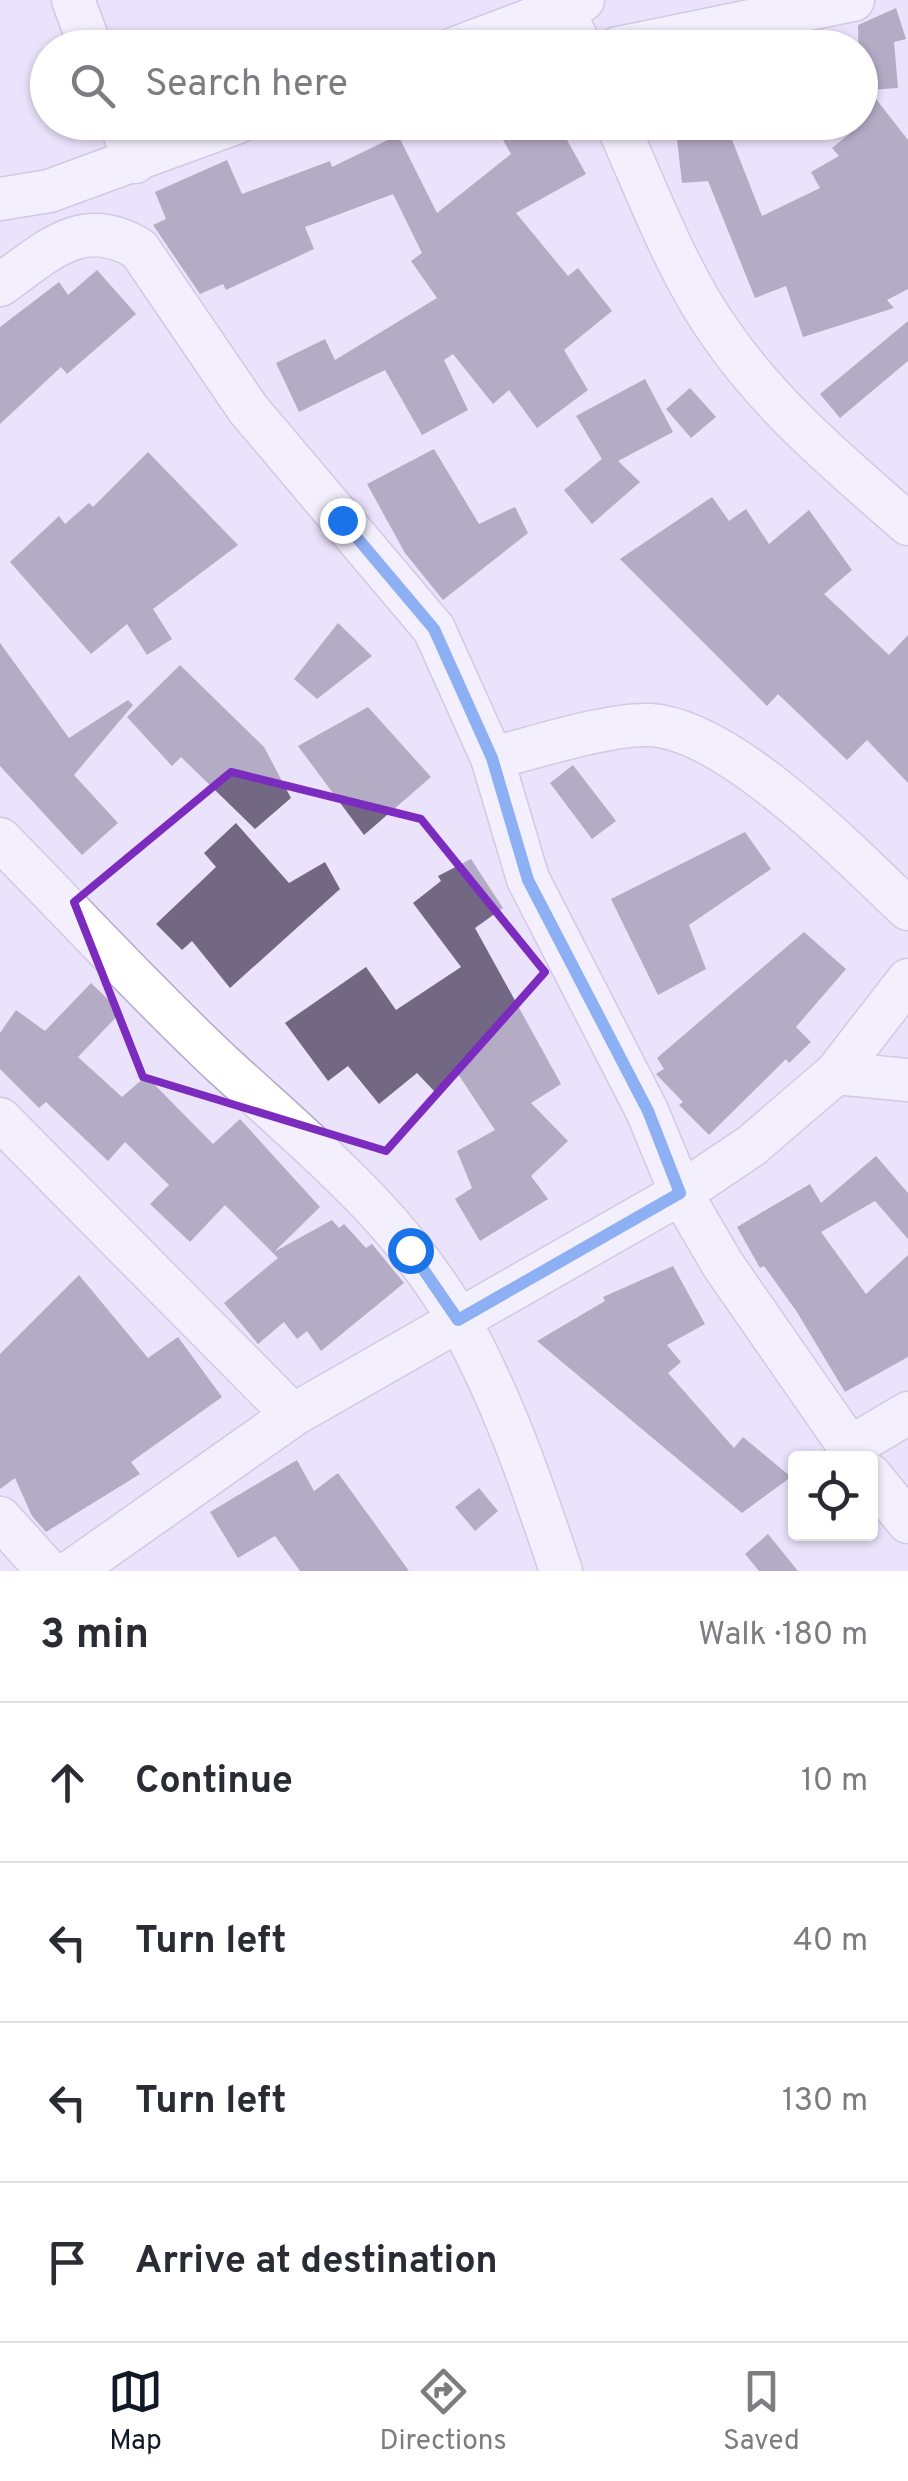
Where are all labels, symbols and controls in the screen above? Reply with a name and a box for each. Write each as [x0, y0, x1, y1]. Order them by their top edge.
search box [30, 30, 878, 140]
icon: search [65, 58, 120, 113]
text: Search here [145, 61, 348, 110]
route end [320, 498, 366, 544]
route start [388, 1228, 434, 1274]
map controls [788, 1451, 878, 1541]
button: locate [788, 1451, 878, 1541]
text: 3 min [40, 1610, 149, 1663]
text: Walk · 180 m [698, 1616, 868, 1656]
icon: ahead [40, 1755, 95, 1810]
text: Continue [135, 1758, 293, 1807]
text: 10 m [801, 1762, 868, 1802]
icon: left [40, 1915, 95, 1970]
text: Turn left [135, 1918, 287, 1967]
text: 40 m [793, 1922, 868, 1962]
icon: left [40, 2075, 95, 2130]
text: Turn left [135, 2078, 287, 2127]
text: 130 m [782, 2082, 868, 2122]
icon: arrive [40, 2235, 95, 2290]
text: Arrive at destination [135, 2238, 498, 2287]
tab: Map [108, 2364, 163, 2460]
tab: Directions [379, 2364, 507, 2460]
tab: Saved [723, 2364, 800, 2460]

